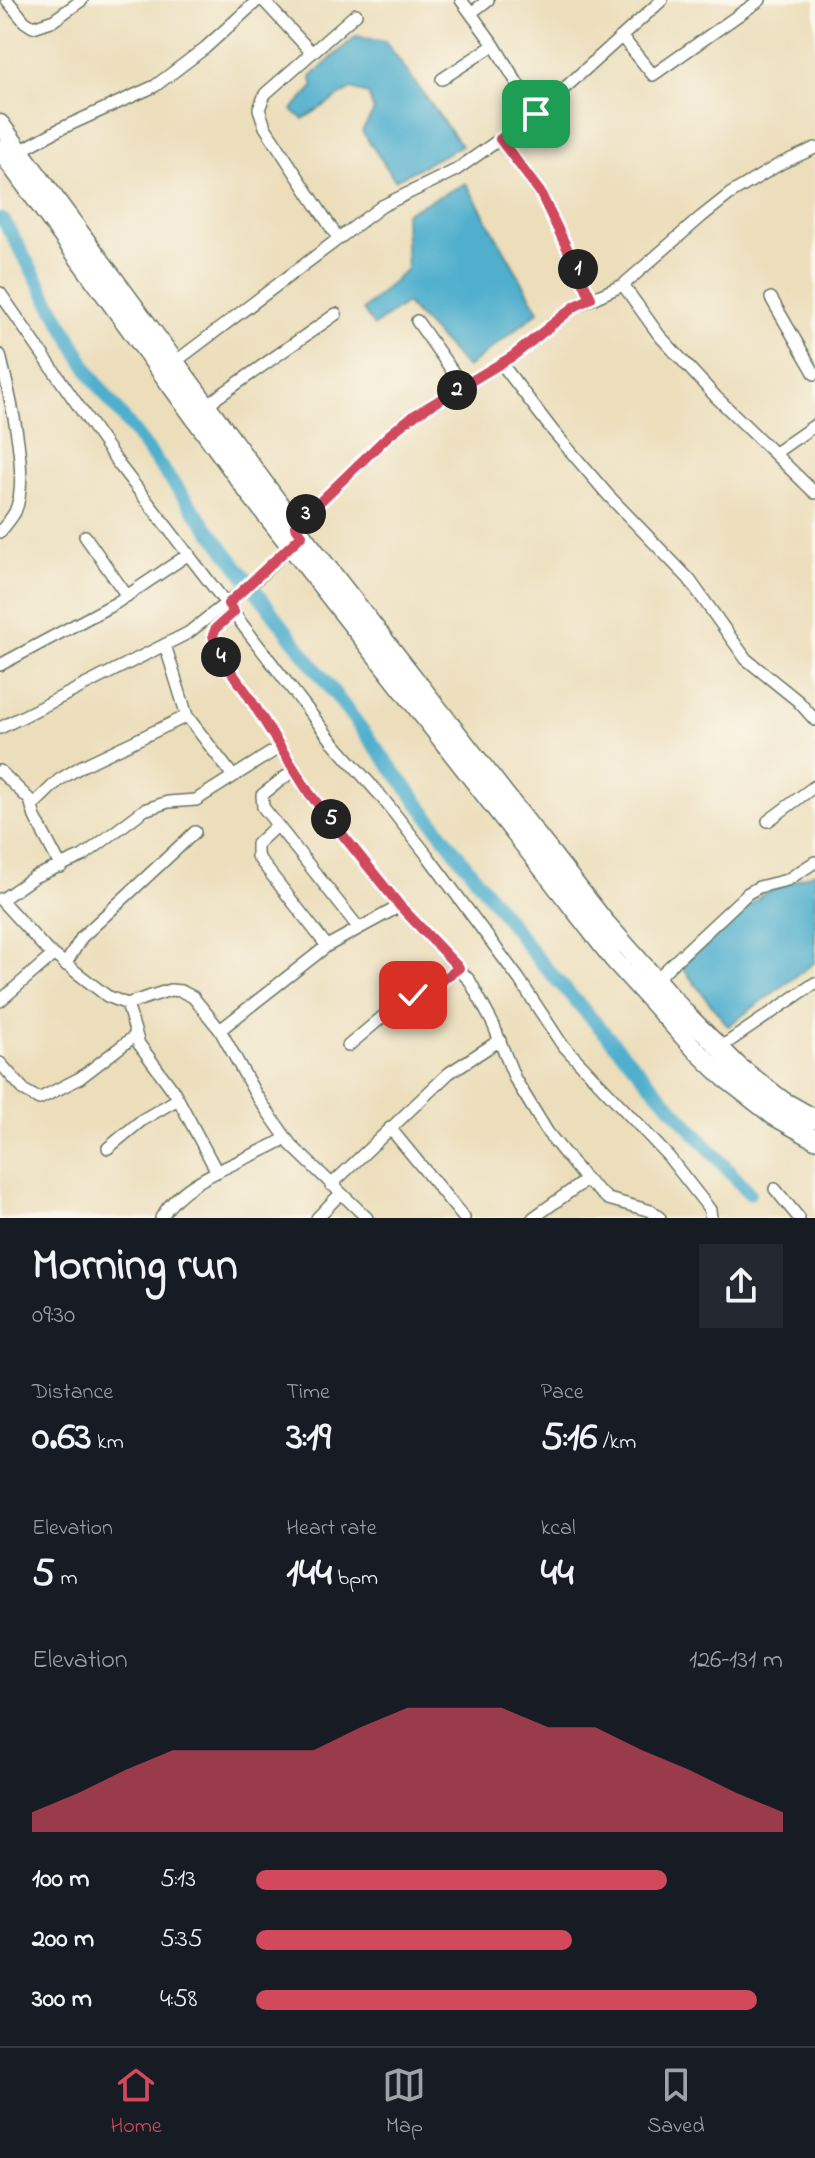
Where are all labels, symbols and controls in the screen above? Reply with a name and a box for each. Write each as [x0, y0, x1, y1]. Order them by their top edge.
pin [502, 80, 570, 148]
icon: arrive [514, 92, 558, 136]
pin: 1 [558, 249, 598, 289]
text: 1 [575, 253, 582, 285]
pin: 2 [437, 370, 477, 410]
text: 2 [452, 374, 462, 406]
pin: 3 [286, 494, 326, 534]
text: 3 [301, 498, 311, 530]
pin: 4 [201, 637, 241, 677]
text: 4 [216, 641, 226, 673]
pin: 5 [311, 799, 351, 839]
text: 5 [325, 803, 337, 835]
pin [379, 961, 447, 1029]
icon: check [391, 973, 435, 1017]
text: Morning run [32, 1235, 238, 1299]
button: share [699, 1244, 783, 1328]
text: 09:30 [32, 1297, 75, 1335]
text: Distance [32, 1377, 113, 1409]
text: Time [286, 1377, 330, 1409]
text: Pace [541, 1377, 584, 1409]
text: 0.63 [32, 1409, 92, 1468]
text: 3:19 [286, 1409, 331, 1468]
text: 5:16 [541, 1409, 597, 1468]
text: km [92, 1427, 124, 1459]
text: /km [597, 1427, 636, 1459]
text: Elevation [32, 1513, 113, 1545]
text: Heart rate [286, 1513, 377, 1545]
text: kcal [541, 1513, 576, 1545]
text: 5 [32, 1545, 55, 1604]
text: 144 [286, 1545, 332, 1604]
text: 44 [541, 1545, 574, 1604]
text: m [55, 1563, 77, 1595]
text: bpm [332, 1563, 378, 1595]
text: Elevation [32, 1642, 128, 1680]
text: 126–131 m [689, 1642, 783, 1680]
text: 100 m [32, 1861, 89, 1899]
text: 5:13 [160, 1861, 196, 1899]
text: 200 m [32, 1921, 94, 1959]
text: 5:35 [160, 1921, 203, 1959]
text: 300 m [32, 1981, 92, 2019]
text: 4:58 [160, 1981, 198, 2019]
tab: Home [110, 2063, 162, 2143]
tab: Map [382, 2063, 426, 2143]
tab: Saved [647, 2063, 705, 2143]

